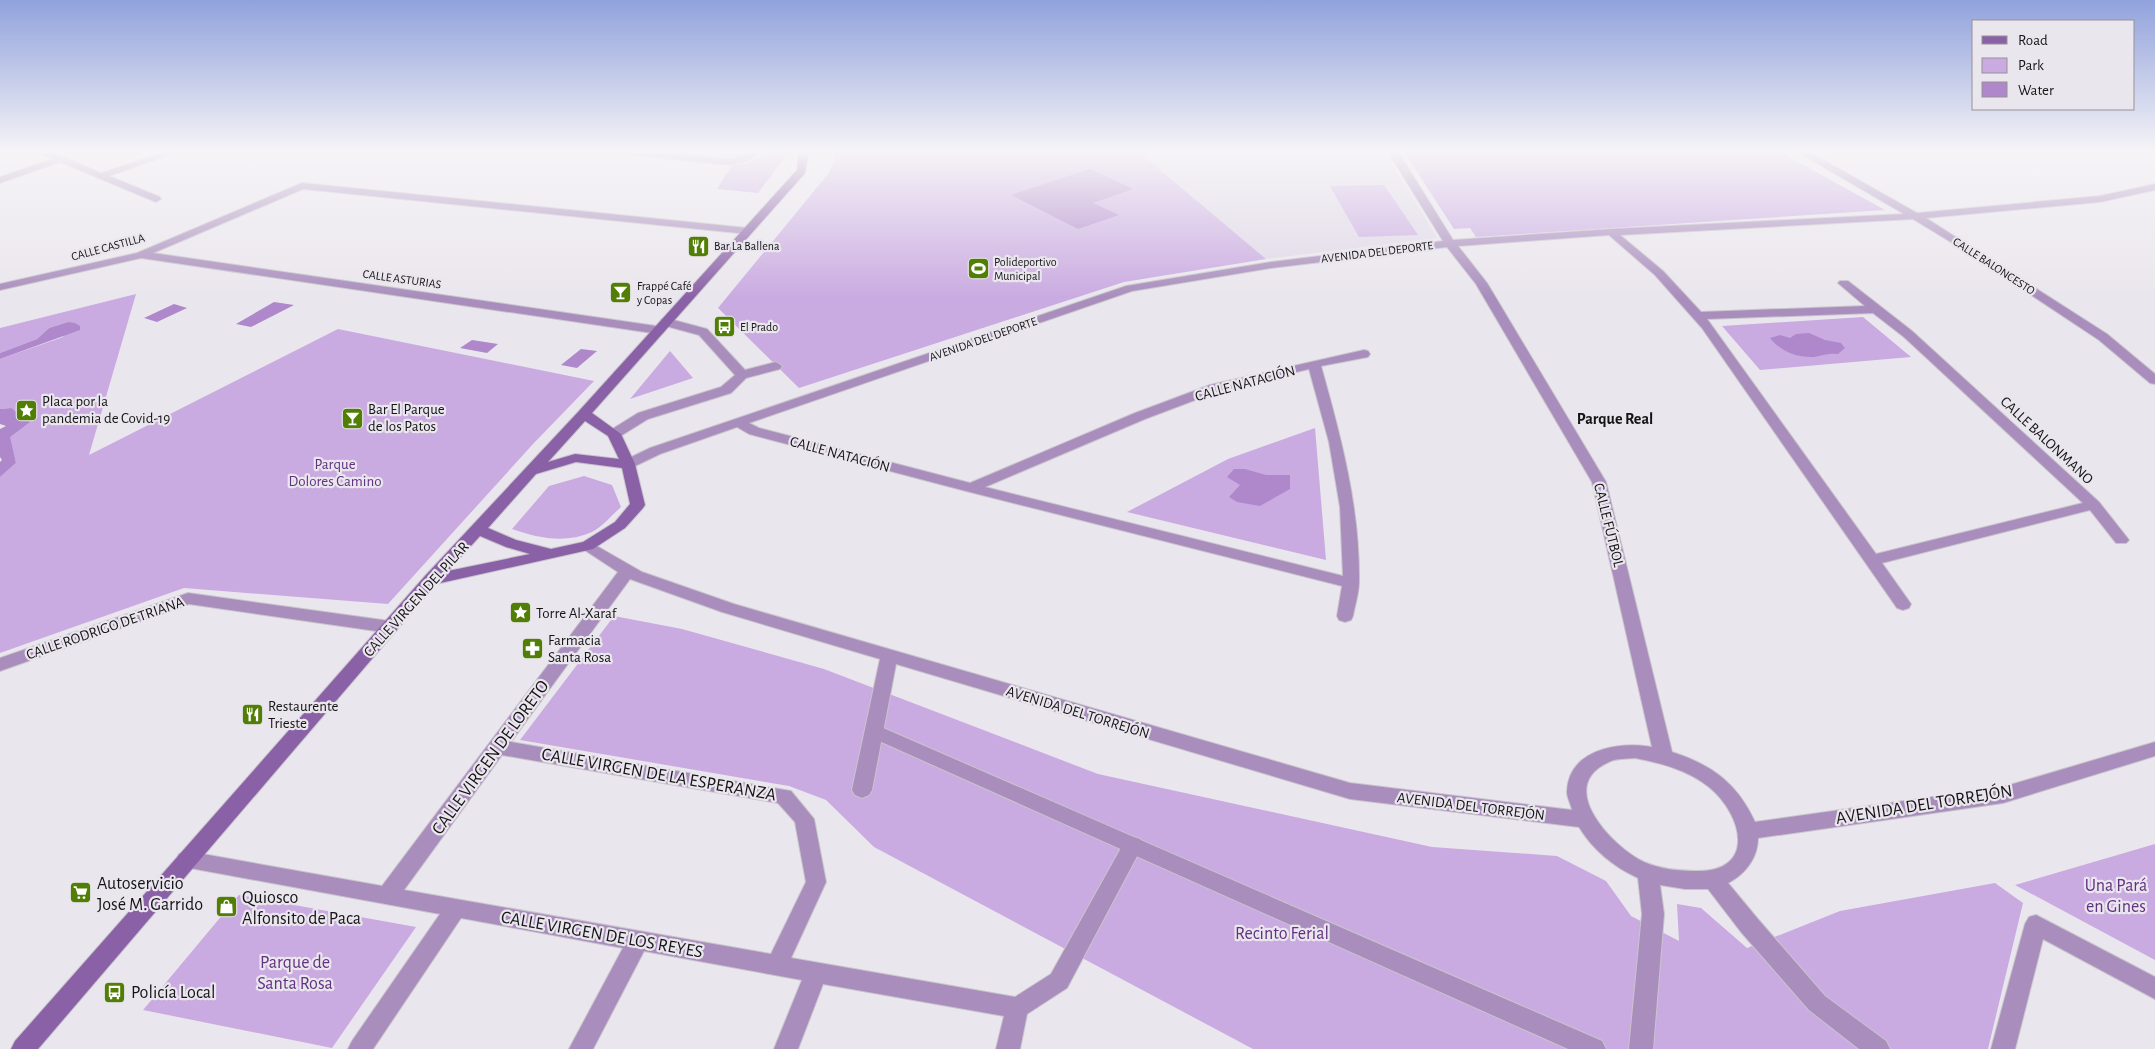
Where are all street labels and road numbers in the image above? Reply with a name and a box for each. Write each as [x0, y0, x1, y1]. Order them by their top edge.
street label: CALLE CASTILLA [70, 231, 146, 263]
street label: CALLE BALONCESTO [1951, 235, 2037, 297]
street label: AVENIDA DEL DEPORTE [1320, 239, 1434, 265]
street label: CALLE ASTURIAS [362, 268, 442, 290]
street label: AVENIDA DEL DEPORTE [928, 315, 1039, 363]
street label: CALLE NATACIÓN [1193, 361, 1297, 404]
street label: CALLE BALONMANO [1997, 394, 2096, 487]
street label: CALLE NATACIÓN [788, 432, 892, 475]
street label: CALLE FÚTBOL [1591, 481, 1628, 569]
street label: CALLE VIRGEN DEL PILAR [361, 539, 472, 660]
street label: CALLE RODRIGO DE TRIANA [24, 594, 186, 663]
street label: CALLE VIRGEN DE LORETO [429, 677, 553, 838]
street label: AVENIDA DEL TORREJÓN [1004, 682, 1152, 741]
street label: CALLE VIRGEN DE LA ESPERANZA [540, 745, 778, 805]
street label: AVENIDA DEL TORREJÓN [1834, 779, 2014, 828]
street label: AVENIDA DEL TORREJÓN [1396, 788, 1546, 823]
street label: CALLE VIRGEN DE LOS REYES [500, 908, 704, 962]

